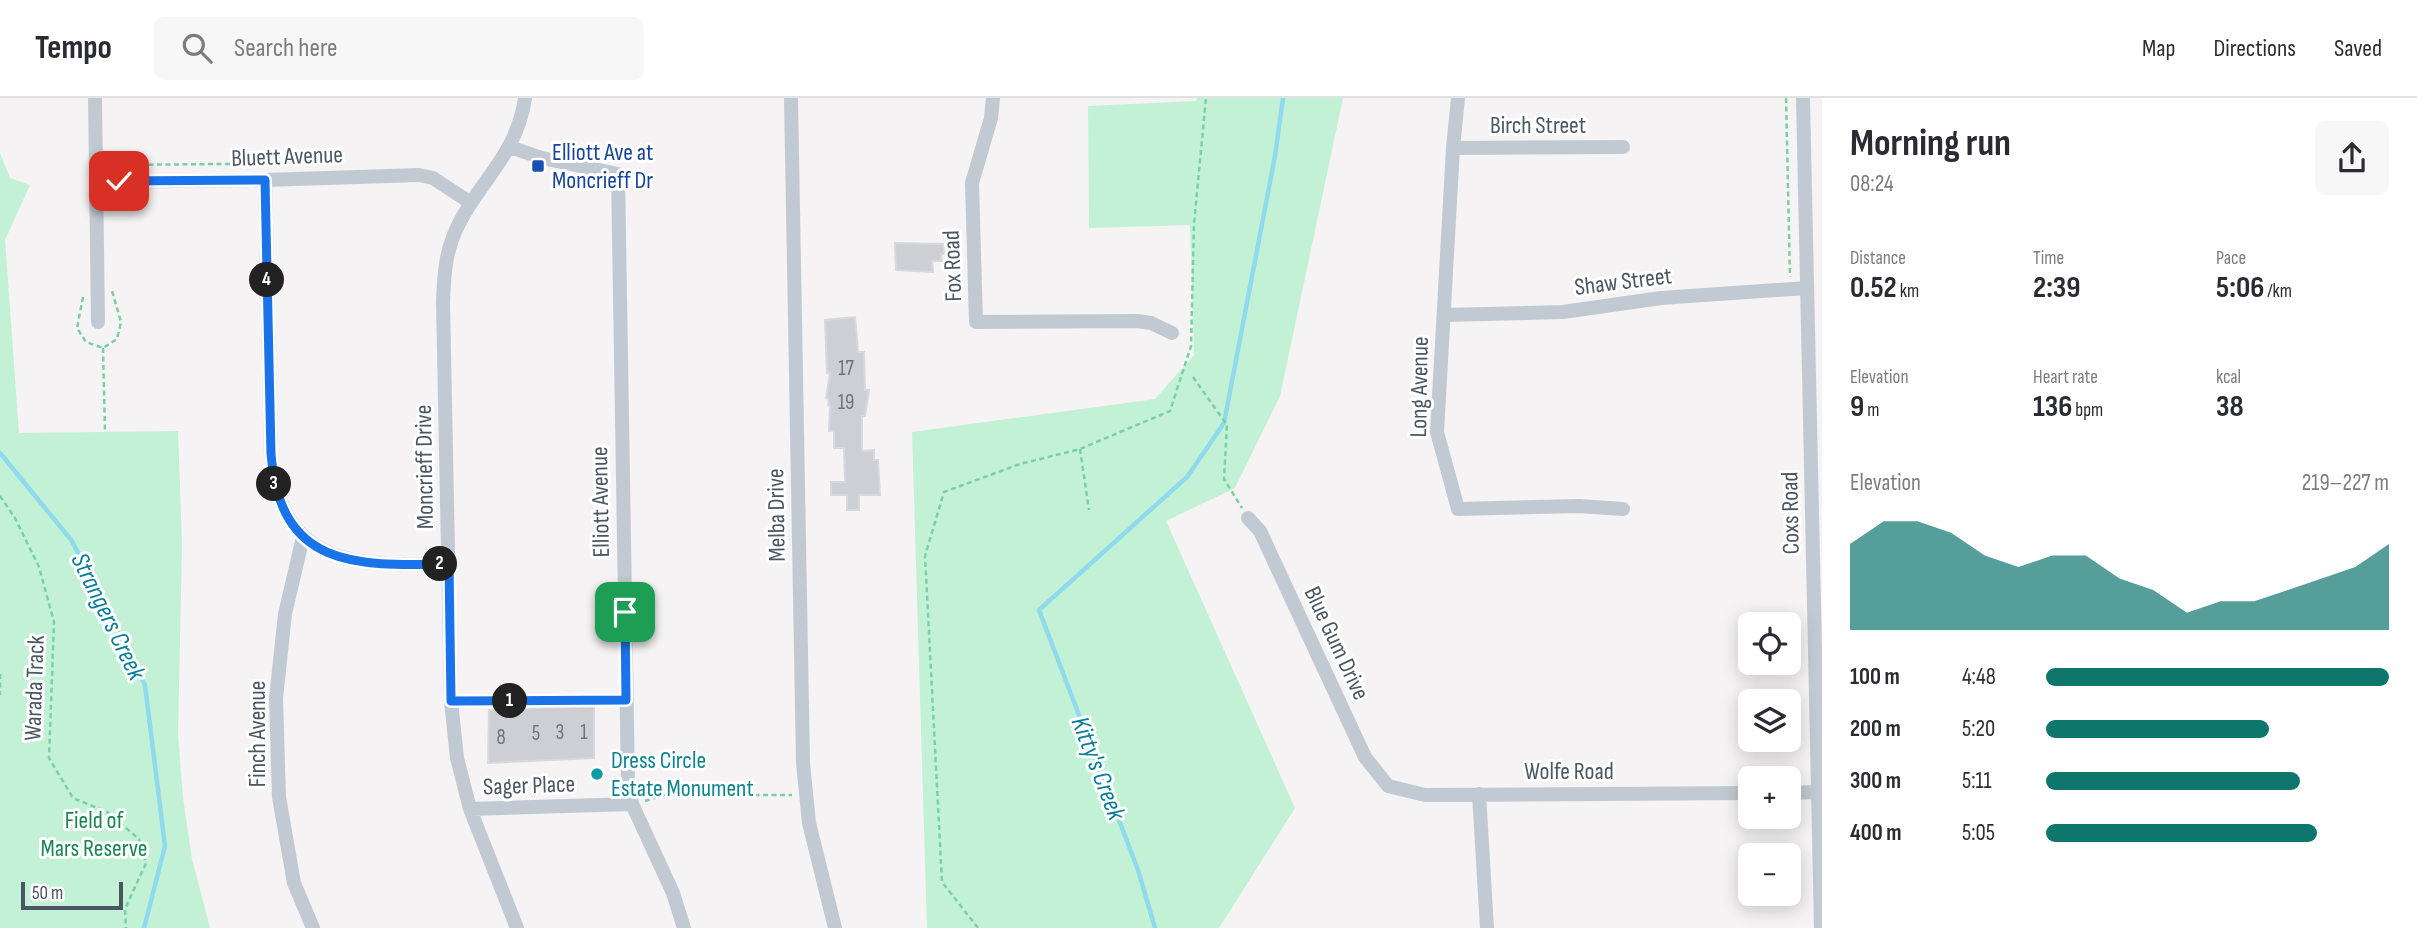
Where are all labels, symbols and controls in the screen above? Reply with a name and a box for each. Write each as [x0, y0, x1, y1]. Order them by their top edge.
search box [154, 17, 644, 80]
text: Tempo [35, 28, 112, 68]
icon: search [178, 29, 216, 67]
text: Search here [234, 33, 337, 64]
text: Map [2142, 34, 2175, 63]
text: Directions [2213, 34, 2296, 63]
text: Saved [2334, 34, 2382, 63]
street label: Birch Street [1490, 111, 1586, 140]
text: Morning run [1850, 121, 2011, 166]
button: share [2315, 121, 2389, 195]
place label: Elliott Ave at Moncrieff Dr [552, 138, 653, 195]
street label: Bluett Avenue [231, 140, 343, 173]
pin [89, 151, 149, 211]
marker: Elliott Ave at Moncrieff Dr [530, 158, 546, 174]
icon: check [100, 162, 138, 200]
text: 08:24 [1850, 170, 1894, 198]
street label: Fox Road [937, 230, 968, 302]
text: Distance [1850, 247, 1906, 270]
text: Time [2033, 247, 2064, 270]
text: Pace [2216, 247, 2246, 270]
street label: Shaw Street [1573, 261, 1673, 302]
pin: 4 [250, 262, 284, 298]
text: 4 [262, 268, 271, 291]
text: 0.52 [1850, 270, 1897, 306]
text: 2:39 [2033, 270, 2081, 306]
text: 5:06 [2216, 270, 2264, 306]
text: km [1897, 280, 1919, 303]
text: /km [2264, 280, 2292, 303]
street label: Long Avenue [1404, 336, 1435, 438]
house number: 17 [838, 356, 854, 381]
text: Elevation [1850, 366, 1909, 389]
text: Heart rate [2033, 366, 2098, 389]
text: kcal [2216, 366, 2241, 389]
text: 9 [1850, 389, 1864, 425]
text: 136 [2033, 389, 2072, 425]
text: 38 [2216, 389, 2244, 425]
house number: 19 [838, 390, 854, 415]
text: m [1864, 399, 1879, 422]
text: bpm [2072, 399, 2103, 422]
street label: Moncrieff Drive [409, 405, 440, 529]
street label: Elliott Avenue [585, 446, 616, 558]
pin: 3 [256, 466, 292, 502]
street label: Melba Drive [761, 468, 792, 562]
text: Elevation [1850, 469, 1921, 497]
text: 219–227 m [2302, 469, 2389, 497]
street label: Coxs Road [1775, 471, 1806, 555]
text: 3 [269, 472, 278, 495]
pin: 2 [422, 546, 458, 582]
water label: Strangers Creek [64, 548, 152, 686]
text: 2 [435, 552, 444, 575]
pin [595, 582, 655, 642]
street label: Blue Gum Drive [1298, 582, 1375, 705]
icon: arrive [606, 593, 644, 631]
map controls [1738, 612, 1801, 906]
button: locate [1738, 612, 1801, 675]
street label: Warada Track [18, 635, 51, 741]
text: 100 m [1850, 663, 1900, 691]
text: 4:48 [1962, 663, 1996, 691]
street label: Finch Avenue [243, 681, 272, 787]
pin: 1 [492, 684, 528, 718]
text: 1 [506, 689, 513, 712]
button: layers [1738, 689, 1801, 752]
water label: Kitty's Creek [1064, 713, 1132, 826]
text: 200 m [1850, 715, 1901, 743]
text: 5:20 [1962, 715, 1995, 743]
house number: 3 [556, 720, 564, 745]
house number: 1 [580, 720, 588, 745]
house number: 5 [532, 721, 540, 746]
house number: 8 [496, 725, 506, 750]
place label: Dress Circle Estate Monument [611, 746, 754, 803]
street label: Wolfe Road [1524, 757, 1614, 786]
marker: Dress Circle Estate Monument [589, 766, 605, 782]
button: + [1738, 766, 1801, 829]
text: 300 m [1850, 767, 1901, 795]
text: 5:11 [1962, 767, 1992, 795]
street label: Sager Place [482, 769, 576, 802]
park label: Field of Mars Reserve [41, 806, 148, 863]
text: 400 m [1850, 819, 1901, 847]
text: 5:05 [1962, 819, 1995, 847]
button: − [1738, 843, 1801, 906]
scale bar [21, 879, 122, 911]
text: 50 m [32, 882, 63, 905]

